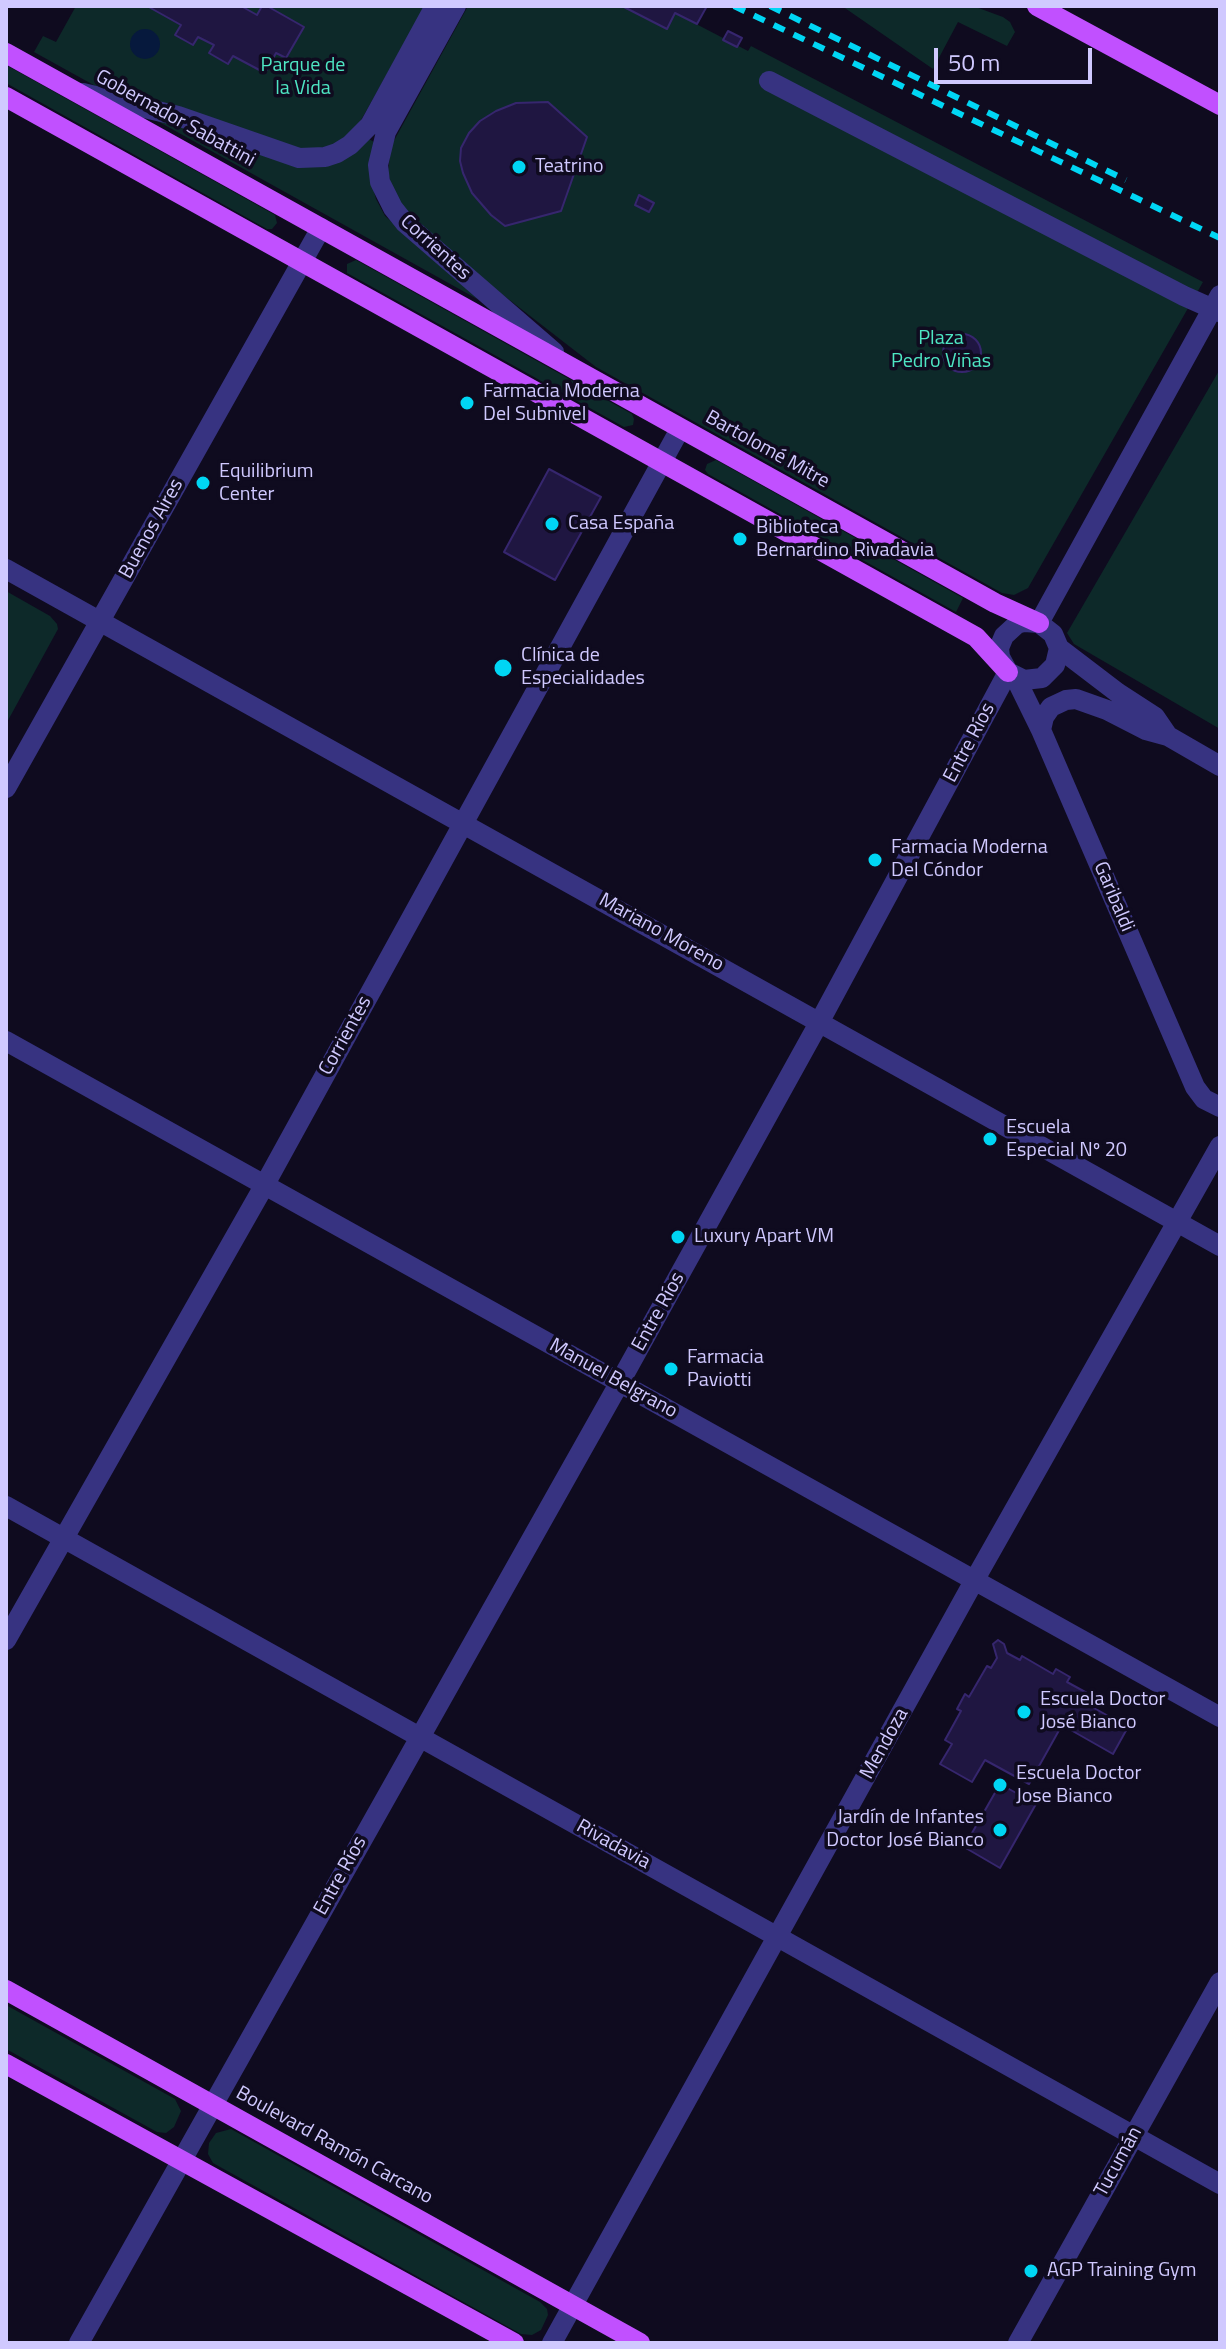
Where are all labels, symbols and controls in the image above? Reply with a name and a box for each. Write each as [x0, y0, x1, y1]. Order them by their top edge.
scale bar [938, 32, 1096, 82]
text: 50 m [948, 44, 1000, 80]
park label: Parque de la Vida [261, 54, 345, 101]
street label: Gobernador Sabattini [91, 65, 259, 173]
place label: Teatrino [535, 155, 603, 179]
marker: Teatrino [510, 158, 528, 176]
street label: Corrientes [395, 210, 475, 286]
park label: Plaza Pedro Viñas [891, 327, 991, 374]
place label: Farmacia Moderna Del Subnivel [483, 380, 640, 427]
marker: Farmacia Moderna Del Subnivel [458, 394, 476, 412]
street label: Bartolomé Mitre [701, 406, 833, 494]
place label: Equilibrium Center [219, 460, 314, 507]
marker: Equilibrium Center [194, 474, 212, 492]
street label: Buenos Aires [115, 475, 189, 583]
place label: Casa España [568, 512, 674, 536]
marker: Casa España [543, 515, 561, 533]
place label: Biblioteca Bernardino Rivadavia [756, 516, 934, 563]
marker: Biblioteca Bernardino Rivadavia [731, 530, 749, 548]
place label: Clínica de Especialidades [521, 644, 645, 691]
marker: Clínica de Especialidades [492, 657, 514, 679]
street label: Entre Ríos [939, 699, 1001, 787]
place label: Farmacia Moderna Del Cóndor [891, 836, 1048, 883]
marker: Farmacia Moderna Del Cóndor [866, 851, 884, 869]
street label: Garibaldi [1088, 858, 1138, 936]
street label: Mariano Moreno [594, 889, 728, 977]
street label: Corrientes [314, 992, 378, 1080]
place label: Escuela Especial Nº 20 [1006, 1116, 1127, 1163]
marker: Escuela Especial Nº 20 [981, 1130, 999, 1148]
place label: Luxury Apart VM [694, 1225, 834, 1249]
marker: Luxury Apart VM [669, 1228, 687, 1246]
street label: Entre Ríos [628, 1268, 690, 1356]
street label: Manuel Belgrano [545, 1334, 681, 1424]
place label: Farmacia Paviotti [687, 1346, 764, 1393]
marker: Farmacia Paviotti [662, 1360, 680, 1378]
place label: Escuela Doctor José Bianco [1040, 1688, 1166, 1735]
marker: Escuela Doctor José Bianco [1015, 1703, 1033, 1721]
street label: Mendoza [856, 1704, 914, 1784]
place label: Escuela Doctor Jose Bianco [1016, 1762, 1142, 1809]
marker: Escuela Doctor Jose Bianco [991, 1776, 1009, 1794]
place label: Jardín de Infantes Doctor José Bianco [826, 1806, 984, 1853]
street label: Rivadavia [572, 1815, 654, 1875]
marker: Jardín de Infantes Doctor José Bianco [991, 1821, 1009, 1839]
street label: Entre Ríos [310, 1832, 372, 1920]
street label: Boulevard Ramón Carcano [231, 2082, 437, 2210]
street label: Tucumán [1090, 2123, 1148, 2201]
place label: AGP Training Gym [1047, 2259, 1196, 2283]
marker: AGP Training Gym [1022, 2262, 1040, 2280]

